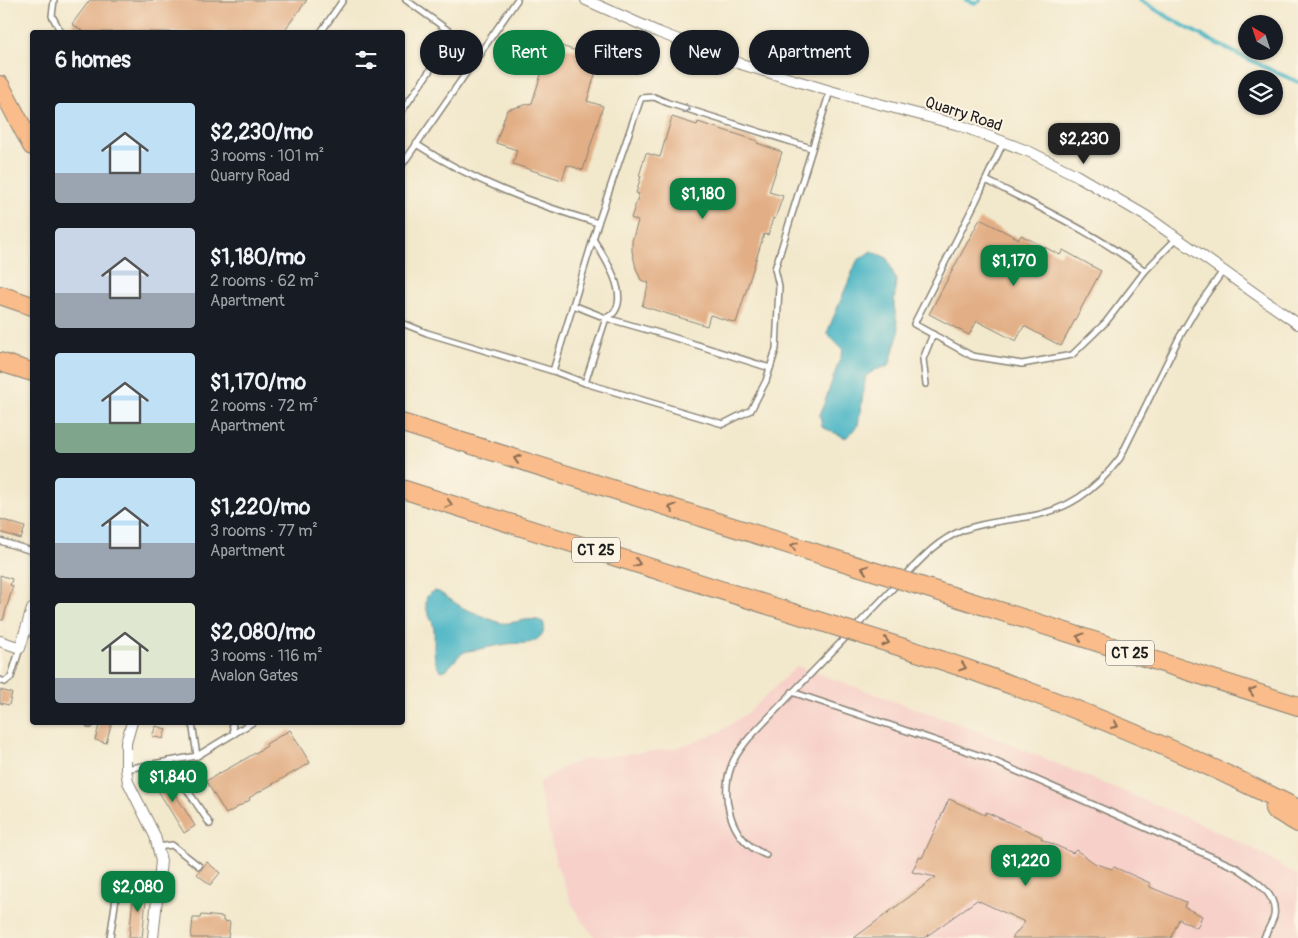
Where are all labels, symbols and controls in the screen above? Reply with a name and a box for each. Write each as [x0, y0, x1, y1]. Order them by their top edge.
north arrow [1238, 15, 1282, 60]
map controls [1238, 15, 1283, 115]
chip: Buy [420, 30, 483, 75]
chip: Rent [493, 30, 565, 75]
chip: Filters [575, 30, 660, 75]
chip: New [670, 30, 739, 75]
chip: Apartment [749, 30, 869, 75]
icon: filters [352, 46, 380, 74]
text: 6 homes [55, 47, 131, 74]
button: layers [1238, 70, 1283, 115]
street label: Quarry Road [922, 92, 1005, 136]
one-way arrow [682, 103, 691, 113]
text: $2,230/mo [210, 119, 313, 146]
pin: $2,230 [1043, 122, 1125, 165]
icon: home [95, 123, 155, 183]
text: $2,230 [1059, 129, 1109, 149]
text: 3 rooms · 101 m² [210, 146, 324, 166]
text: Quarry Road [210, 166, 290, 186]
pin: $1,180 [662, 178, 744, 220]
text: $1,180 [681, 184, 725, 204]
text: $1,180/mo [210, 244, 306, 271]
pin: $1,170 [973, 244, 1055, 287]
icon: home [95, 248, 155, 308]
text: $1,170 [992, 251, 1036, 271]
text: 2 rooms · 62 m² [210, 271, 319, 291]
text: Apartment [210, 291, 285, 311]
text: $1,170/mo [210, 369, 306, 396]
icon: home [95, 373, 155, 433]
text: 2 rooms · 72 m² [210, 396, 318, 416]
text: Apartment [210, 416, 285, 436]
one-way arrow [513, 454, 521, 464]
text: $1,220/mo [210, 494, 310, 521]
icon: home [95, 498, 155, 558]
one-way arrow [444, 498, 453, 508]
one-way arrow [668, 504, 676, 514]
text: 3 rooms · 77 m² [210, 521, 318, 541]
road number: CT 25 [572, 538, 620, 562]
text: Apartment [210, 541, 285, 561]
one-way arrow [790, 542, 799, 552]
one-way arrow [633, 558, 641, 568]
one-way arrow [861, 564, 870, 574]
text: $2,080/mo [210, 619, 315, 646]
icon: home [95, 623, 155, 683]
one-way arrow [1076, 632, 1085, 642]
one-way arrow [882, 636, 890, 646]
road number: CT 25 [1106, 640, 1154, 666]
text: 3 rooms · 116 m² [210, 646, 323, 666]
one-way arrow [958, 661, 967, 671]
text: Avalon Gates [210, 666, 298, 686]
one-way arrow [1248, 687, 1256, 697]
one-way arrow [1110, 718, 1119, 729]
pin: $1,840 [132, 760, 214, 803]
text: $1,840 [149, 767, 197, 787]
pin: $1,220 [985, 844, 1067, 887]
text: $1,220 [1002, 851, 1050, 871]
pin: $2,080 [97, 870, 179, 913]
text: $2,080 [112, 877, 164, 897]

